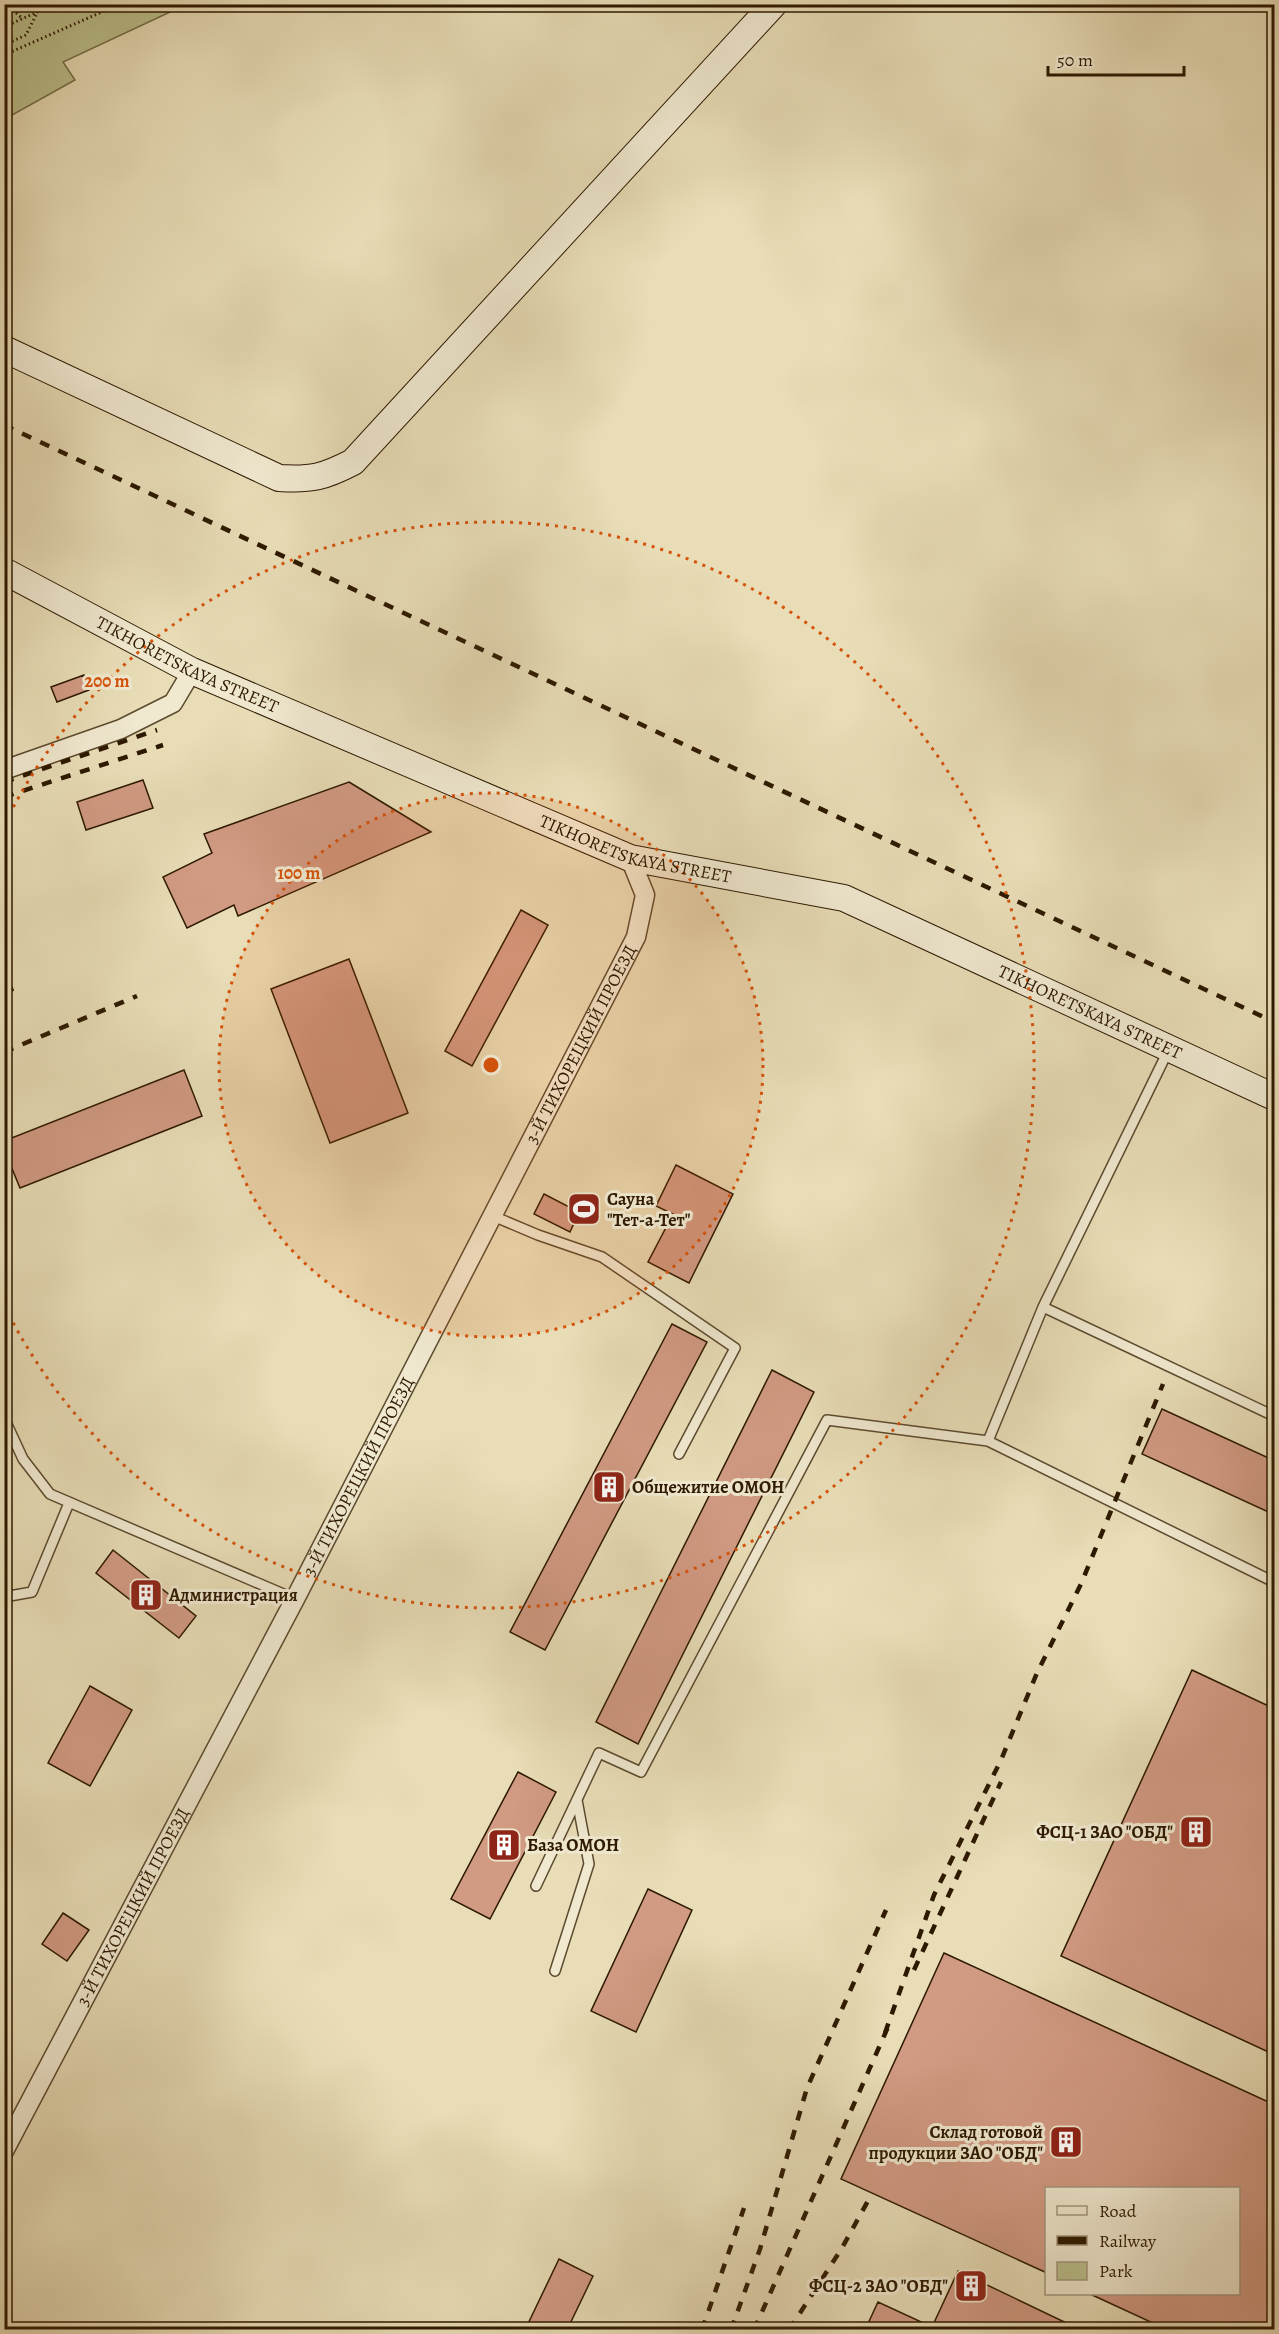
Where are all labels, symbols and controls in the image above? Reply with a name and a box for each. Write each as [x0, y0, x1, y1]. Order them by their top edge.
scale bar [1048, 39, 1184, 77]
text: 50 m [1057, 48, 1093, 72]
street label: TIKHORETSKAYA STREET [92, 610, 282, 719]
text: 200 m [84, 669, 130, 693]
street label: TIKHORETSKAYA STREET [536, 809, 733, 889]
text: 100 m [278, 861, 320, 885]
street label: 3-Й ТИХОРЕЦКИЙ ПРОЕЗД [520, 941, 642, 1148]
street label: TIKHORETSKAYA STREET [994, 959, 1186, 1065]
centre of rings [481, 1055, 501, 1075]
place label: Сауна "Тет-а-Тет" [607, 1187, 691, 1232]
sports icon: Сауна "Тет-а-Тет" [566, 1191, 602, 1227]
street label: 3-Й ТИХОРЕЦКИЙ ПРОЕЗД [297, 1373, 419, 1580]
building icon: Общежитие ОМОН [591, 1469, 627, 1505]
place label: Общежитие ОМОН [632, 1475, 785, 1499]
building icon: Администрация [128, 1577, 164, 1613]
place label: Администрация [168, 1583, 298, 1607]
street label: 3-Й ТИХОРЕЦКИЙ ПРОЕЗД [71, 1804, 195, 2010]
building icon: ФСЦ-1 ЗАО "ОБД" [1178, 1814, 1214, 1850]
place label: ФСЦ-1 ЗАО "ОБД" [1036, 1820, 1173, 1844]
building icon: База ОМОН [486, 1827, 522, 1863]
place label: База ОМОН [527, 1833, 619, 1857]
place label: Склад готовой продукции ЗАО "ОБД" [868, 2120, 1043, 2165]
building icon: Склад готовой продукции ЗАО "ОБД" [1048, 2124, 1084, 2160]
legend [1045, 2187, 1240, 2295]
text: Road [1099, 2199, 1137, 2223]
text: Railway [1099, 2229, 1157, 2253]
text: Park [1099, 2259, 1133, 2283]
building icon: ФСЦ-2 ЗАО "ОБД" [953, 2268, 989, 2304]
place label: ФСЦ-2 ЗАО "ОБД" [809, 2274, 948, 2298]

